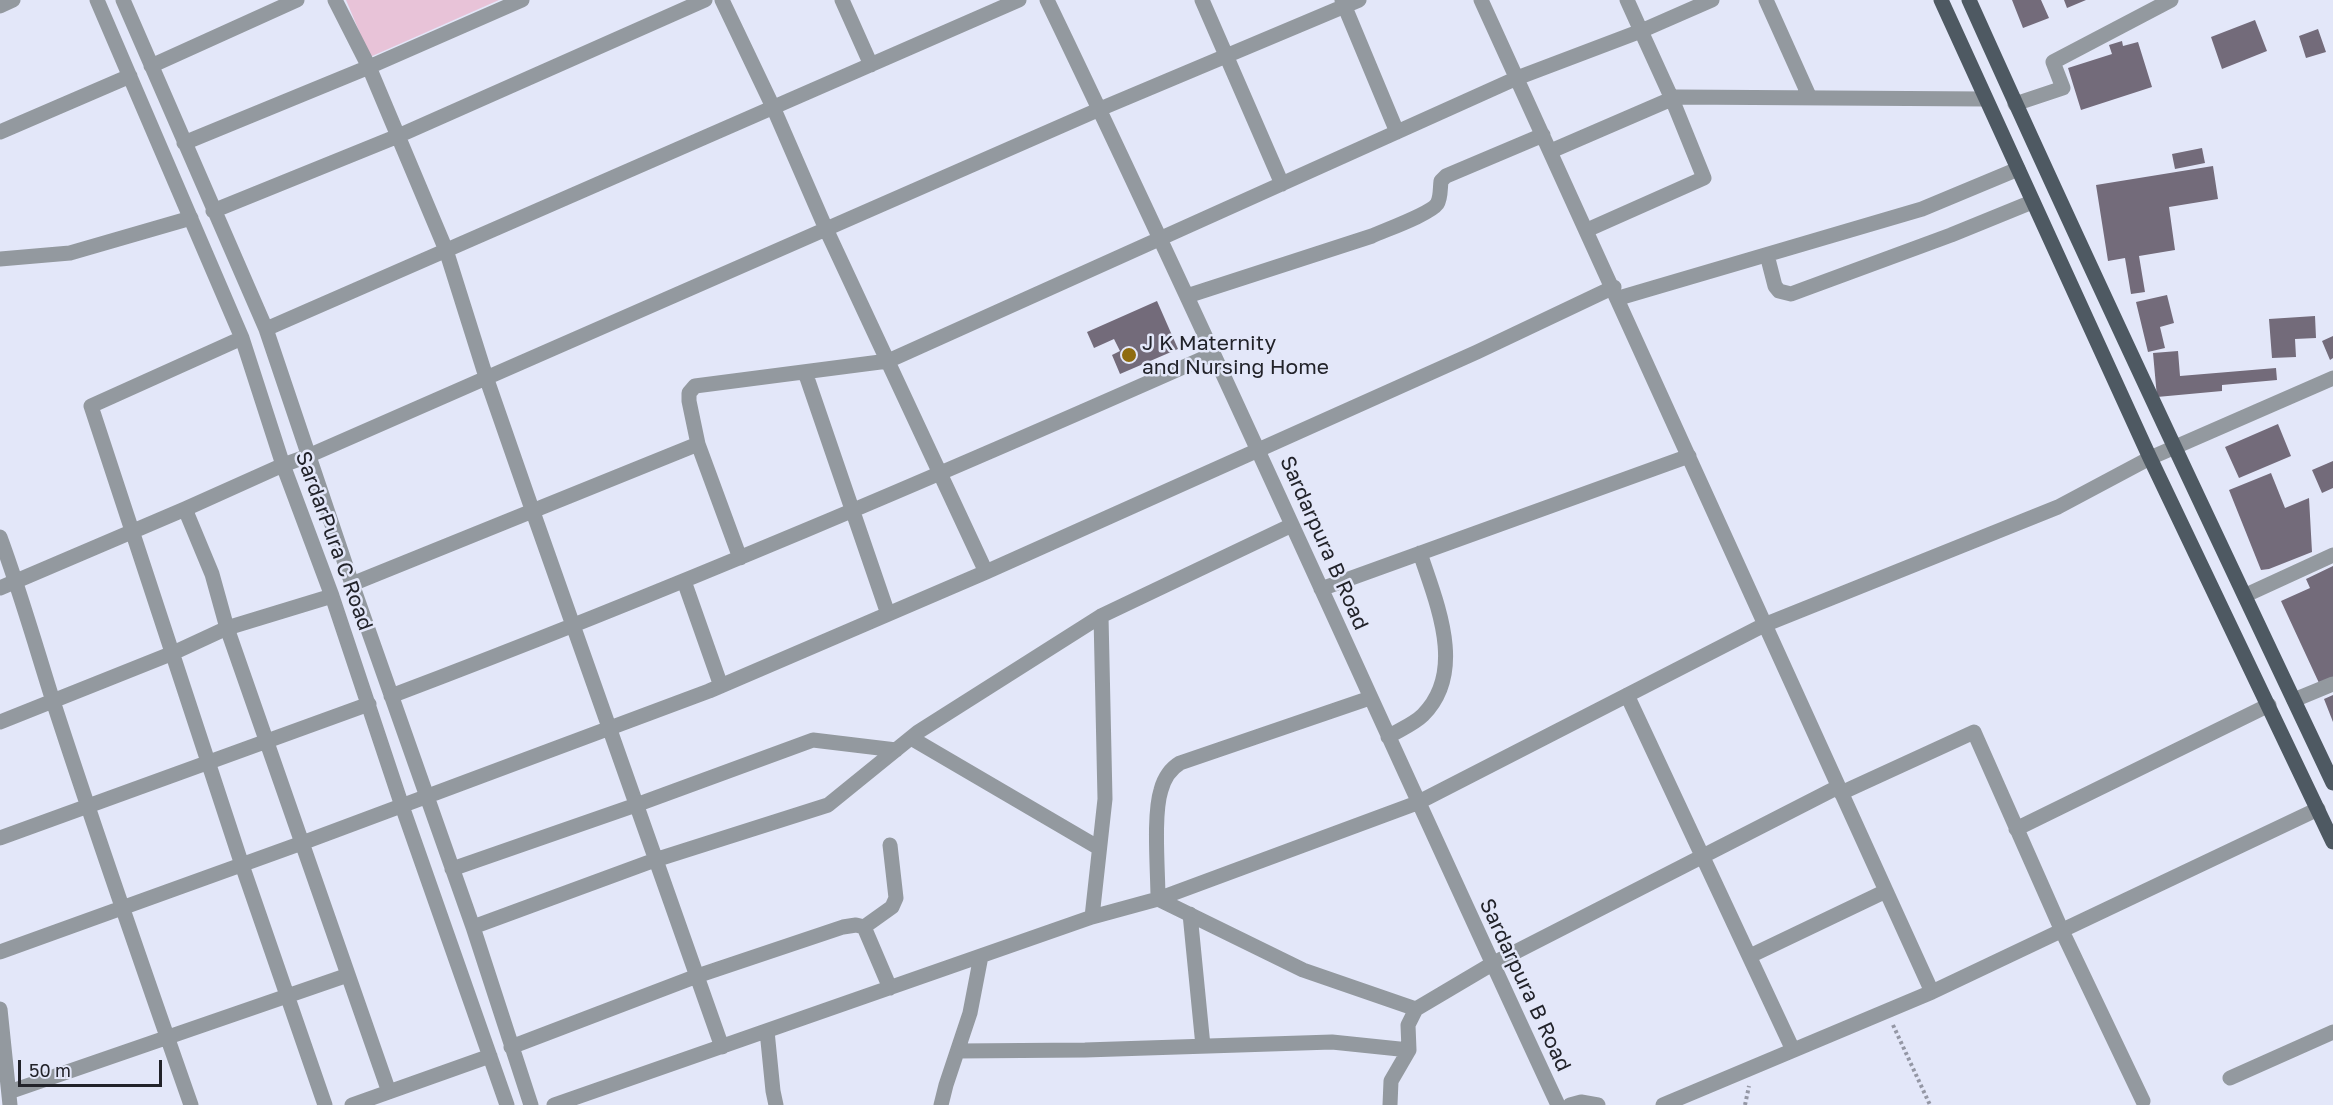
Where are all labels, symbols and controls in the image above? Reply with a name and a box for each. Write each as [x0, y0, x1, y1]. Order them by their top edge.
place label: J K Maternity and Nursing Home [1142, 330, 1329, 380]
marker: J K Maternity and Nursing Home [1120, 346, 1138, 364]
street label: SardarPura C Road [290, 448, 378, 634]
street label: Sardarpura B Road [1274, 452, 1374, 634]
street label: Sardarpura B Road [1474, 895, 1576, 1075]
scale bar [21, 1048, 165, 1086]
text: 50 m [29, 1059, 71, 1081]

